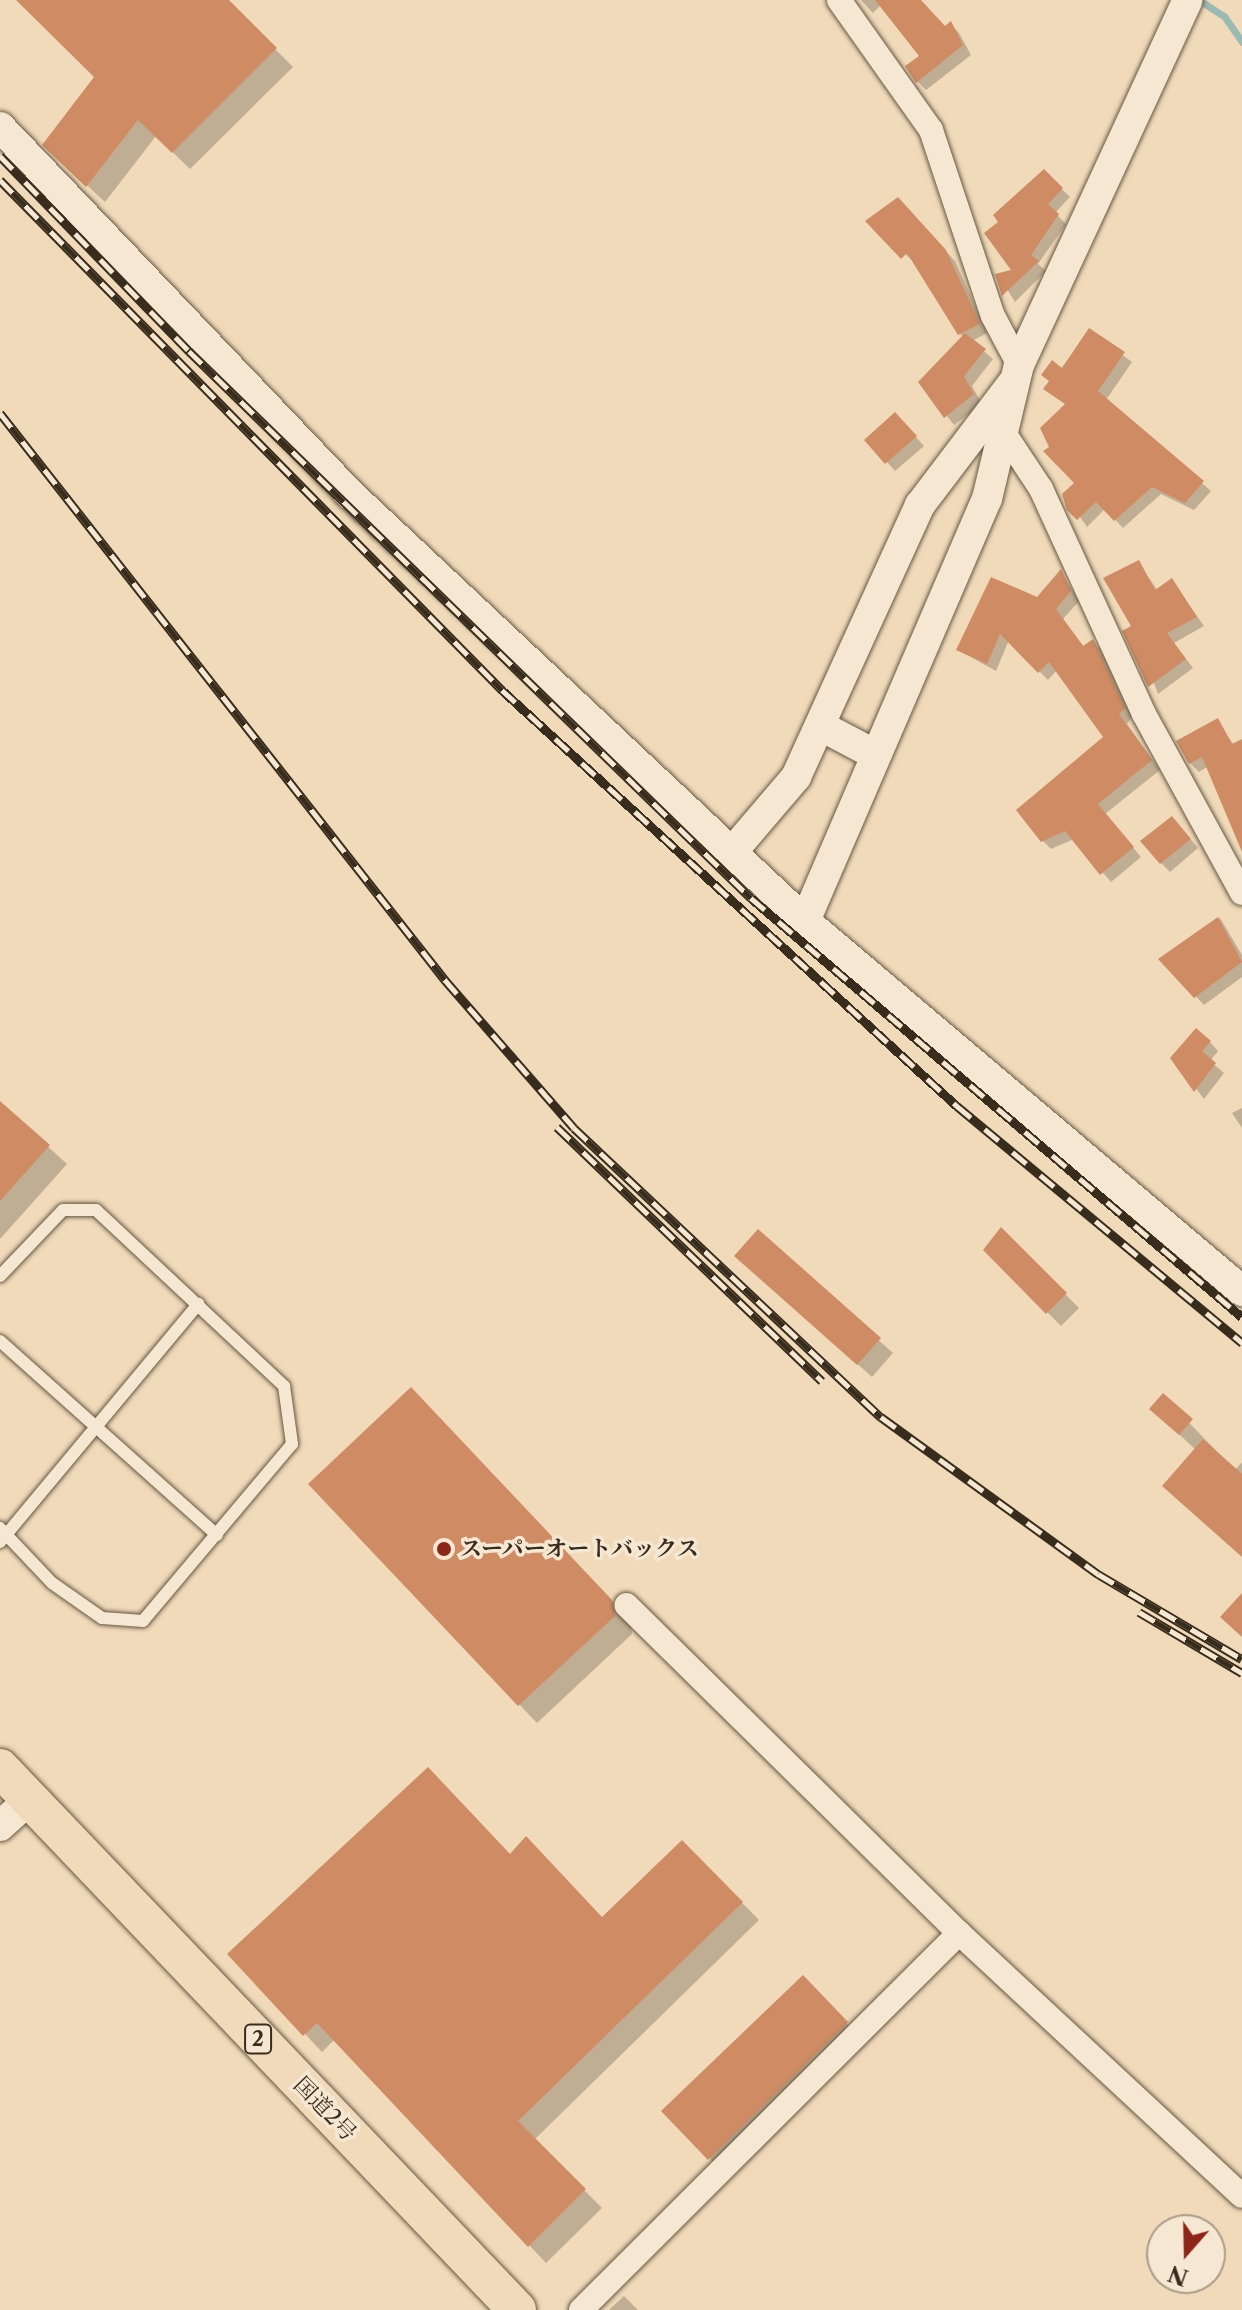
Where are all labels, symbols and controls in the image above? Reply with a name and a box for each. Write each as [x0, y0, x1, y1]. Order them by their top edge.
place label: スーパーオートバックス [460, 1536, 701, 1562]
marker: スーパーオートバックス [435, 1540, 453, 1558]
road number: 2 [244, 2023, 272, 2055]
street label: 国道2号 [288, 2072, 362, 2146]
north arrow [1146, 2214, 1226, 2294]
text: N [1165, 2259, 1192, 2291]

